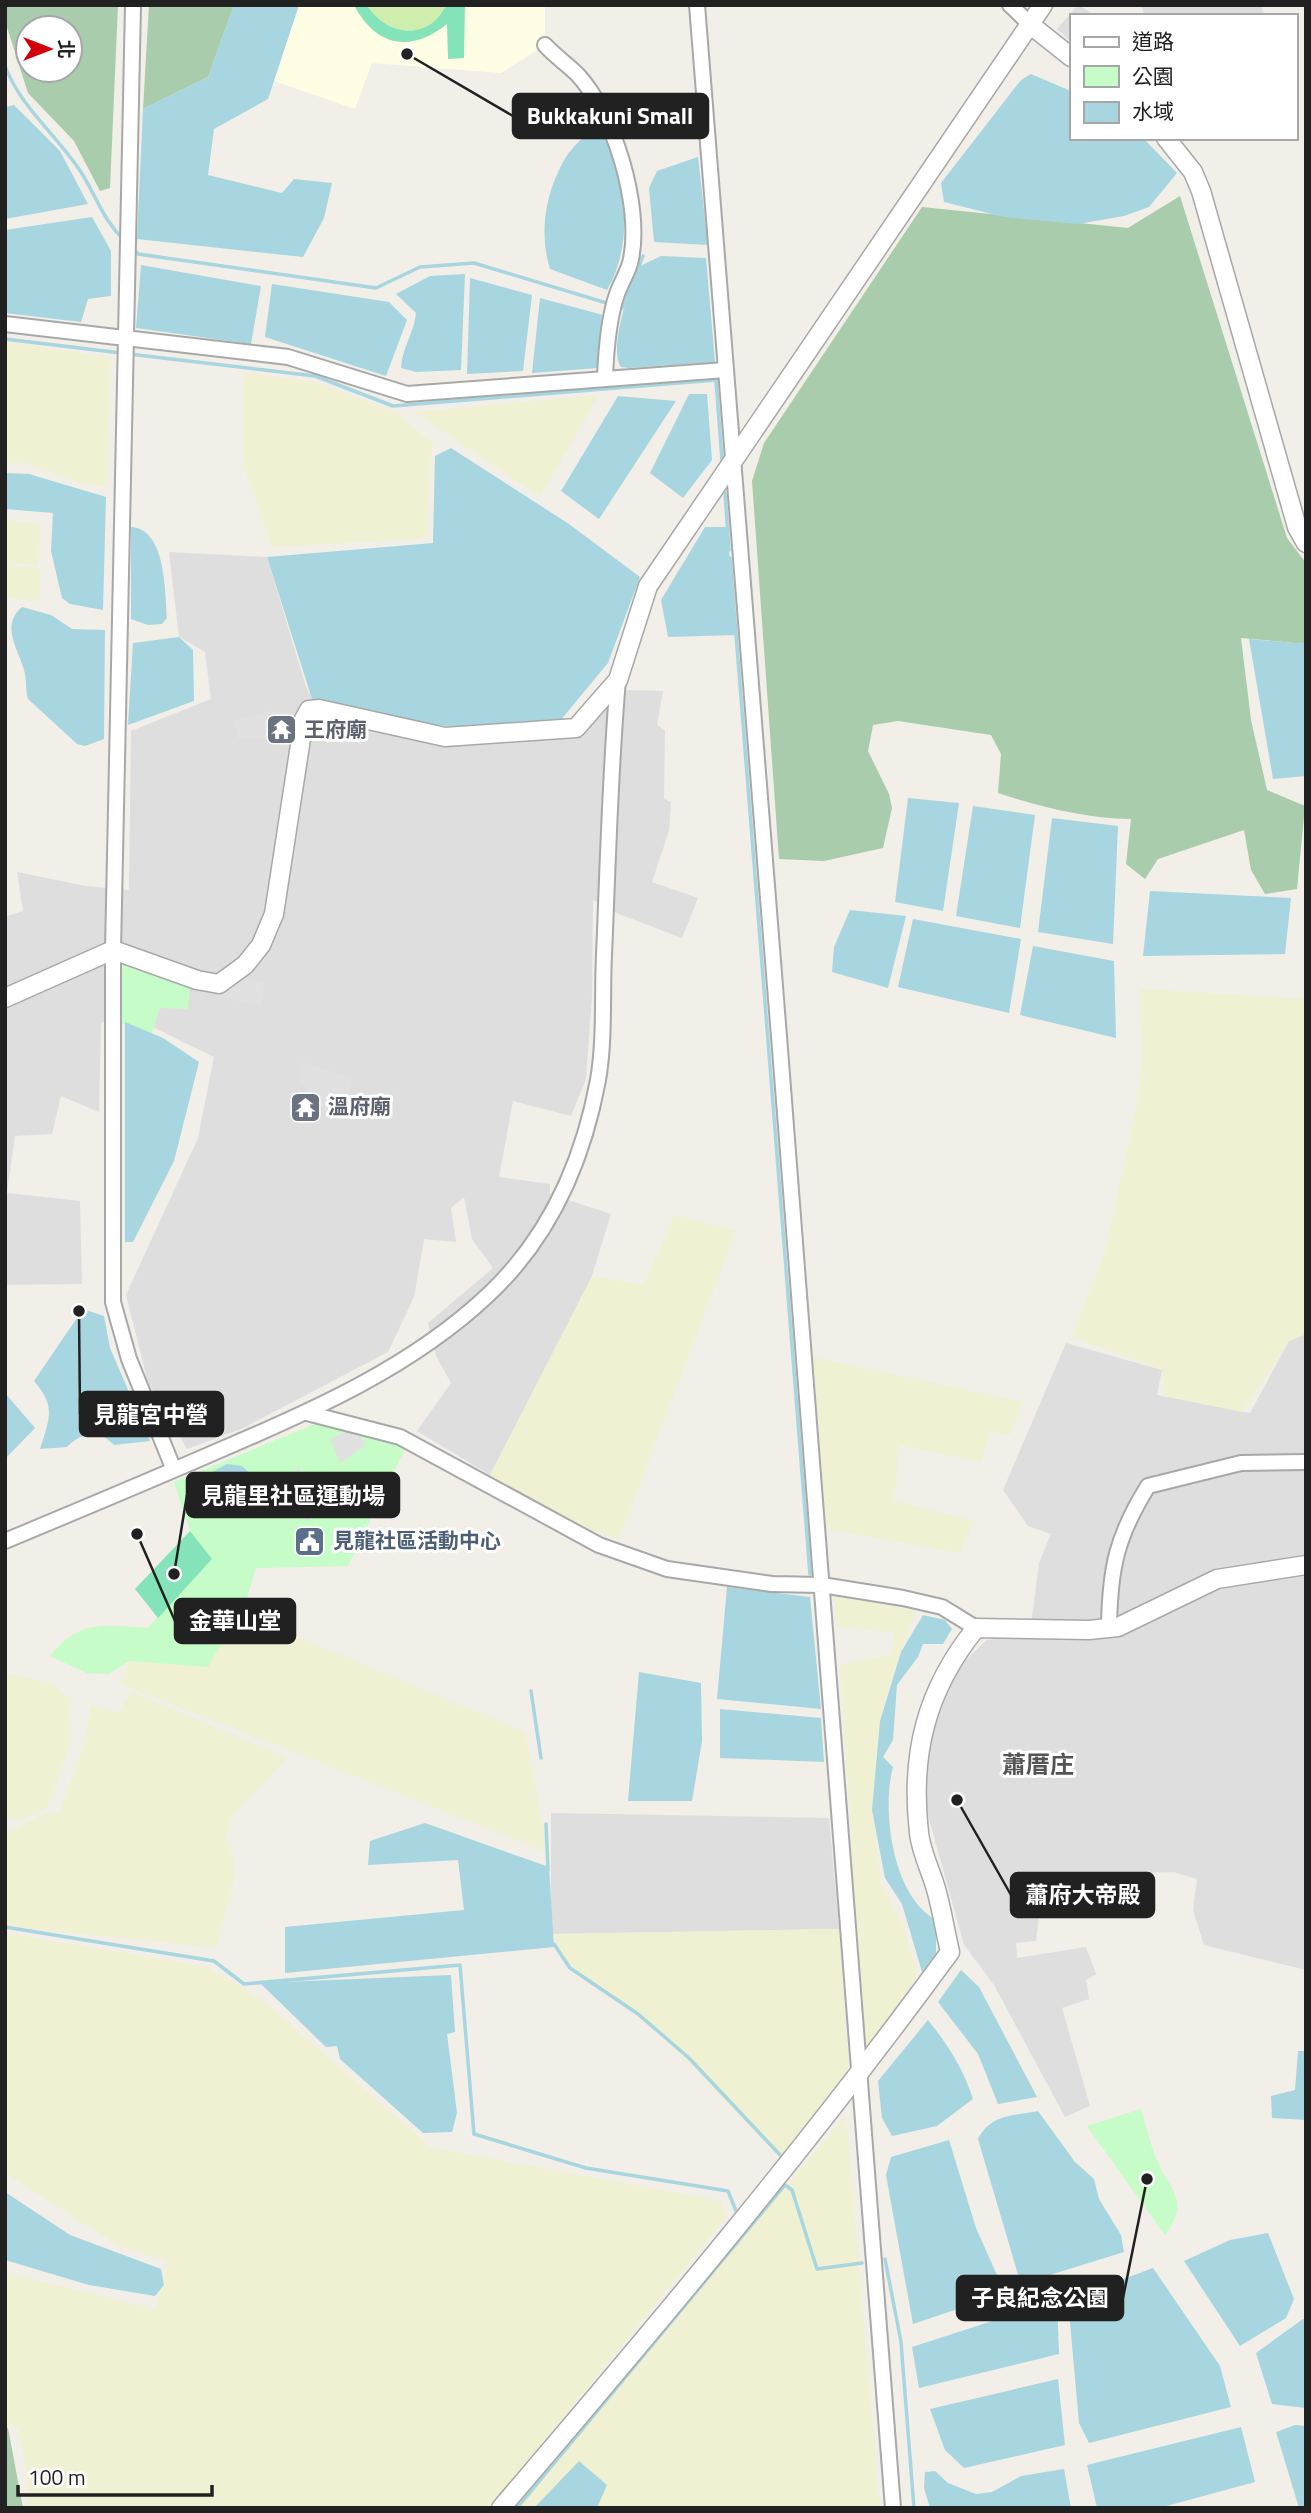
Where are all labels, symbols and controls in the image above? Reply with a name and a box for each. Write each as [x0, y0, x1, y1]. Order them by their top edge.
north arrow [14, 14, 84, 84]
legend [1070, 14, 1297, 140]
text: 道路 [1132, 25, 1174, 57]
text: 北 [52, 39, 81, 59]
text: 公園 [1132, 60, 1174, 92]
callout: Bukkakuni Small [513, 94, 708, 138]
text: 水域 [1132, 95, 1174, 127]
text: Bukkakuni Small [527, 98, 693, 133]
temple icon: 王府廟 [264, 713, 298, 747]
place label: 王府廟 [304, 713, 367, 745]
temple icon: 溫府廟 [288, 1090, 322, 1124]
place label: 溫府廟 [328, 1090, 391, 1122]
callout: 見龍宮中營 [80, 1392, 223, 1436]
text: 見龍宮中營 [94, 1397, 209, 1432]
callout: 見龍里社區運動場 [187, 1473, 399, 1517]
text: 見龍里社區運動場 [201, 1478, 385, 1513]
public building icon: 見龍社區活動中心 [293, 1524, 327, 1558]
place label: 見龍社區活動中心 [333, 1524, 501, 1556]
callout: 金華山堂 [175, 1599, 295, 1643]
text: 金華山堂 [189, 1603, 281, 1638]
district label: 蕭厝庄 [1002, 1746, 1074, 1782]
callout: 蕭府大帝殿 [1011, 1873, 1154, 1917]
text: 蕭府大帝殿 [1026, 1877, 1141, 1912]
callout: 子良紀念公園 [957, 2276, 1123, 2320]
text: 子良紀念公園 [971, 2280, 1109, 2315]
scale bar [18, 2454, 212, 2498]
text: 100 m [28, 2461, 85, 2493]

